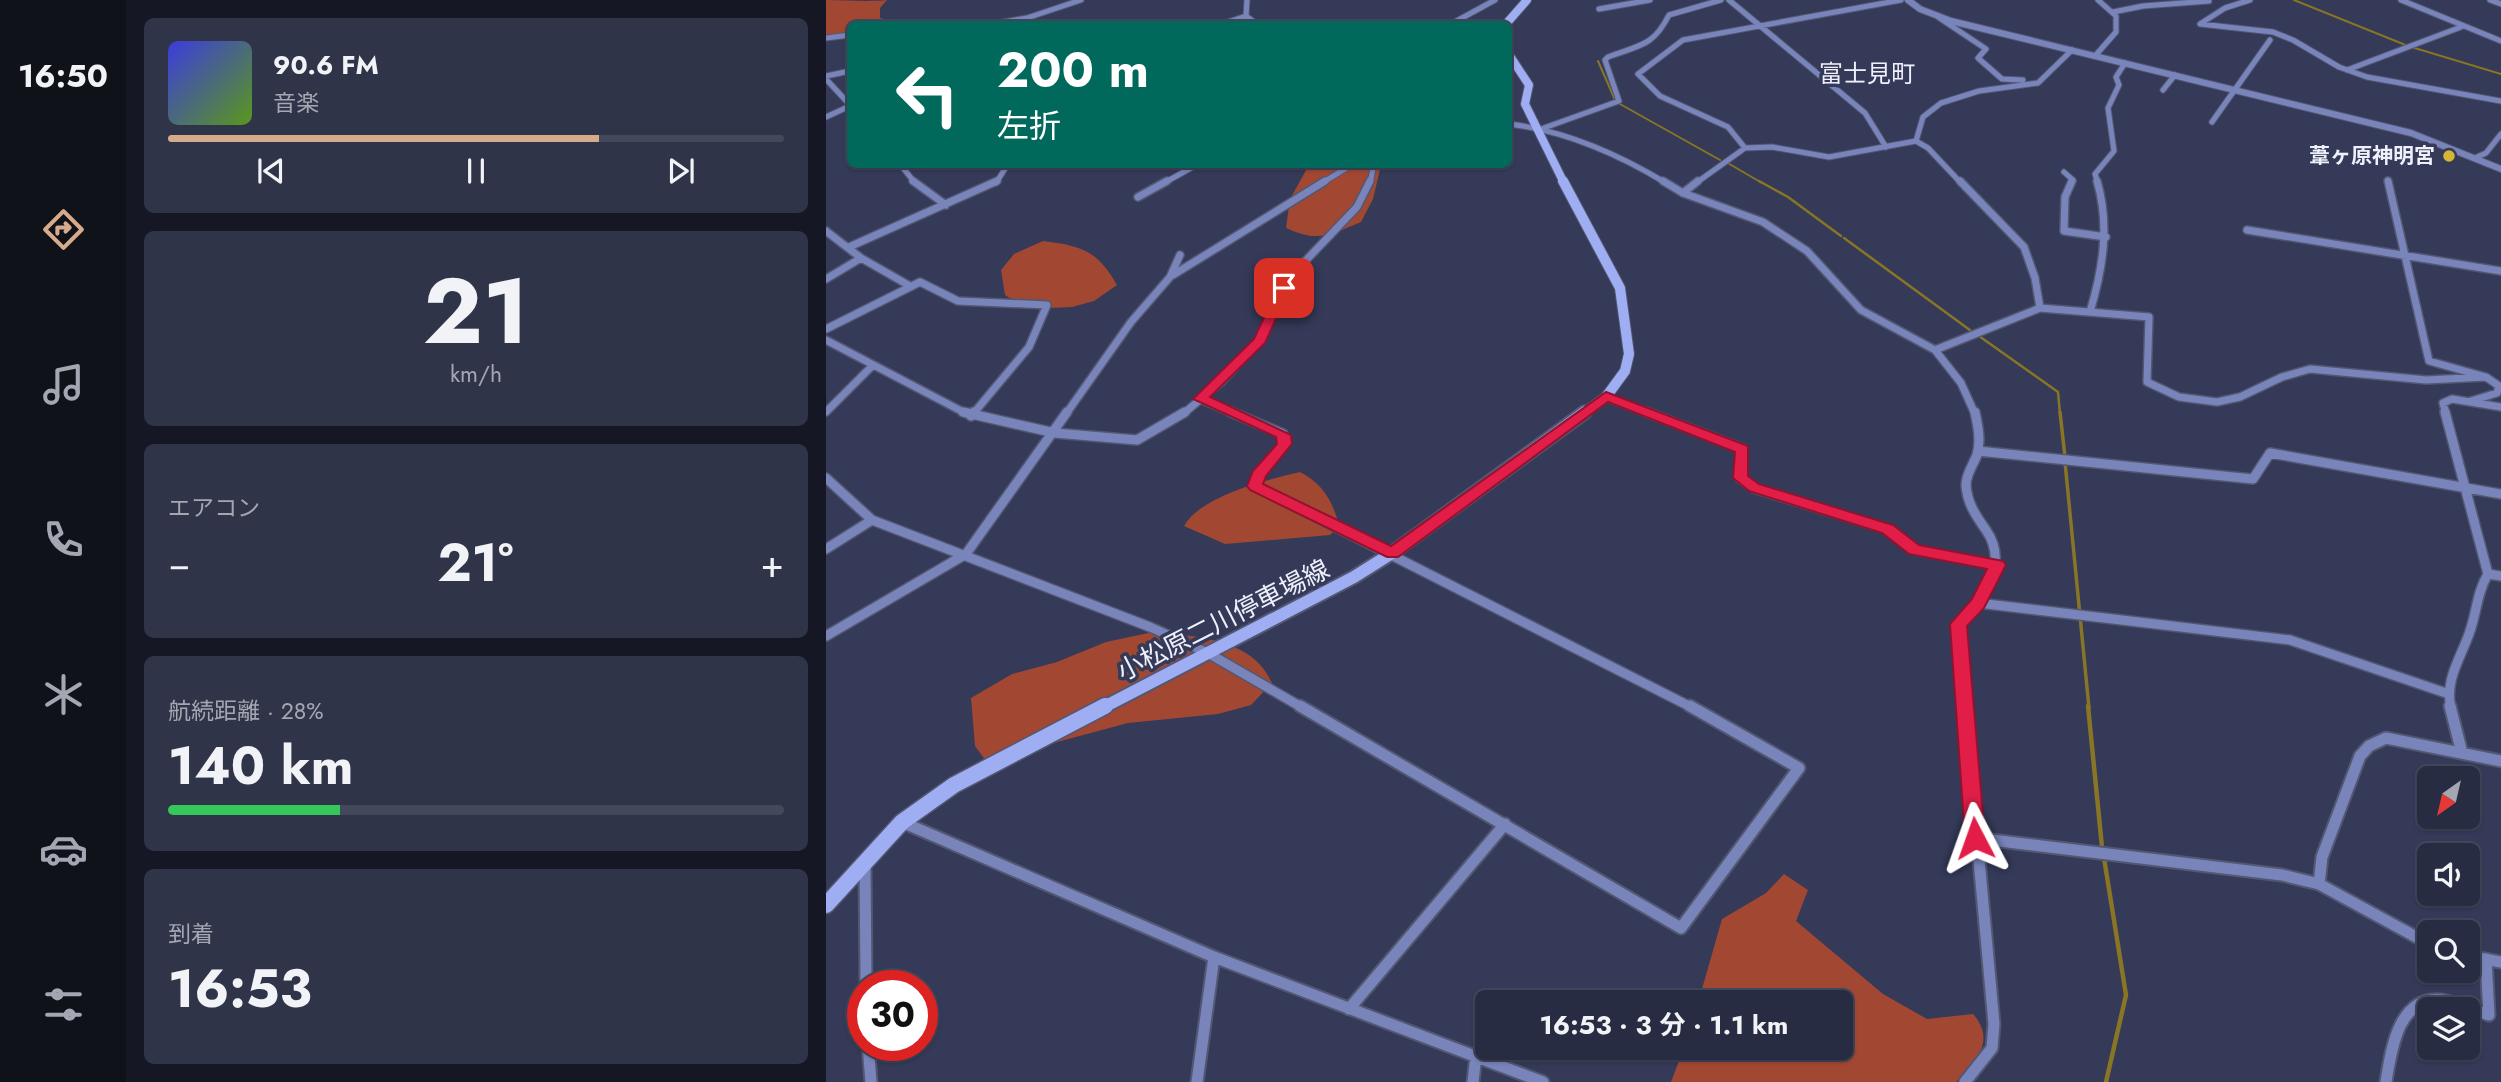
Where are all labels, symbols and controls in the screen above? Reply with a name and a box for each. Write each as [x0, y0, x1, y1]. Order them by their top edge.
text: 200 m [997, 35, 1149, 105]
text: 90.6 FM [273, 46, 379, 84]
icon: left [882, 49, 973, 140]
text: 16:50 [18, 53, 108, 99]
district label: 富士見町 [1819, 56, 1915, 91]
text: 音楽 [273, 86, 319, 120]
text: 左折 [997, 103, 1061, 149]
place label: 葦ヶ原神明宮 [2309, 141, 2435, 171]
marker: 葦ヶ原神明宮 [2441, 148, 2457, 164]
icon: previous [252, 152, 290, 190]
icon: pause [457, 152, 495, 190]
icon: next [662, 152, 700, 190]
icon: directions [39, 205, 88, 254]
text: 21 [423, 246, 529, 377]
pin [1254, 258, 1314, 318]
icon: arrive [1265, 269, 1303, 307]
text: km/h [450, 357, 502, 391]
icon: music [39, 360, 88, 409]
text: エアコン [168, 491, 260, 525]
icon: phone [39, 515, 88, 564]
text: 21° [438, 525, 514, 601]
text: − [168, 536, 190, 591]
text: + [761, 536, 784, 591]
street label: 小松原二川停車場線 [1110, 550, 1336, 690]
icon: climate [39, 670, 88, 719]
text: 航続距離 · 28% [168, 694, 324, 728]
text: 140 km [168, 728, 353, 804]
north arrow [2417, 766, 2480, 830]
map controls [2417, 766, 2480, 1060]
position arrow [1938, 801, 2012, 875]
icon: car [39, 825, 88, 874]
button: sound [2417, 843, 2480, 906]
text: 到着 [168, 917, 214, 951]
button: search [2417, 920, 2480, 983]
text: 16:53 [168, 951, 312, 1027]
speed limit sign: 30 [847, 970, 938, 1061]
icon: filters [39, 980, 88, 1029]
button: layers [2417, 997, 2480, 1060]
text: 16:53 · 3 分 · 1.1 km [1540, 1006, 1788, 1044]

